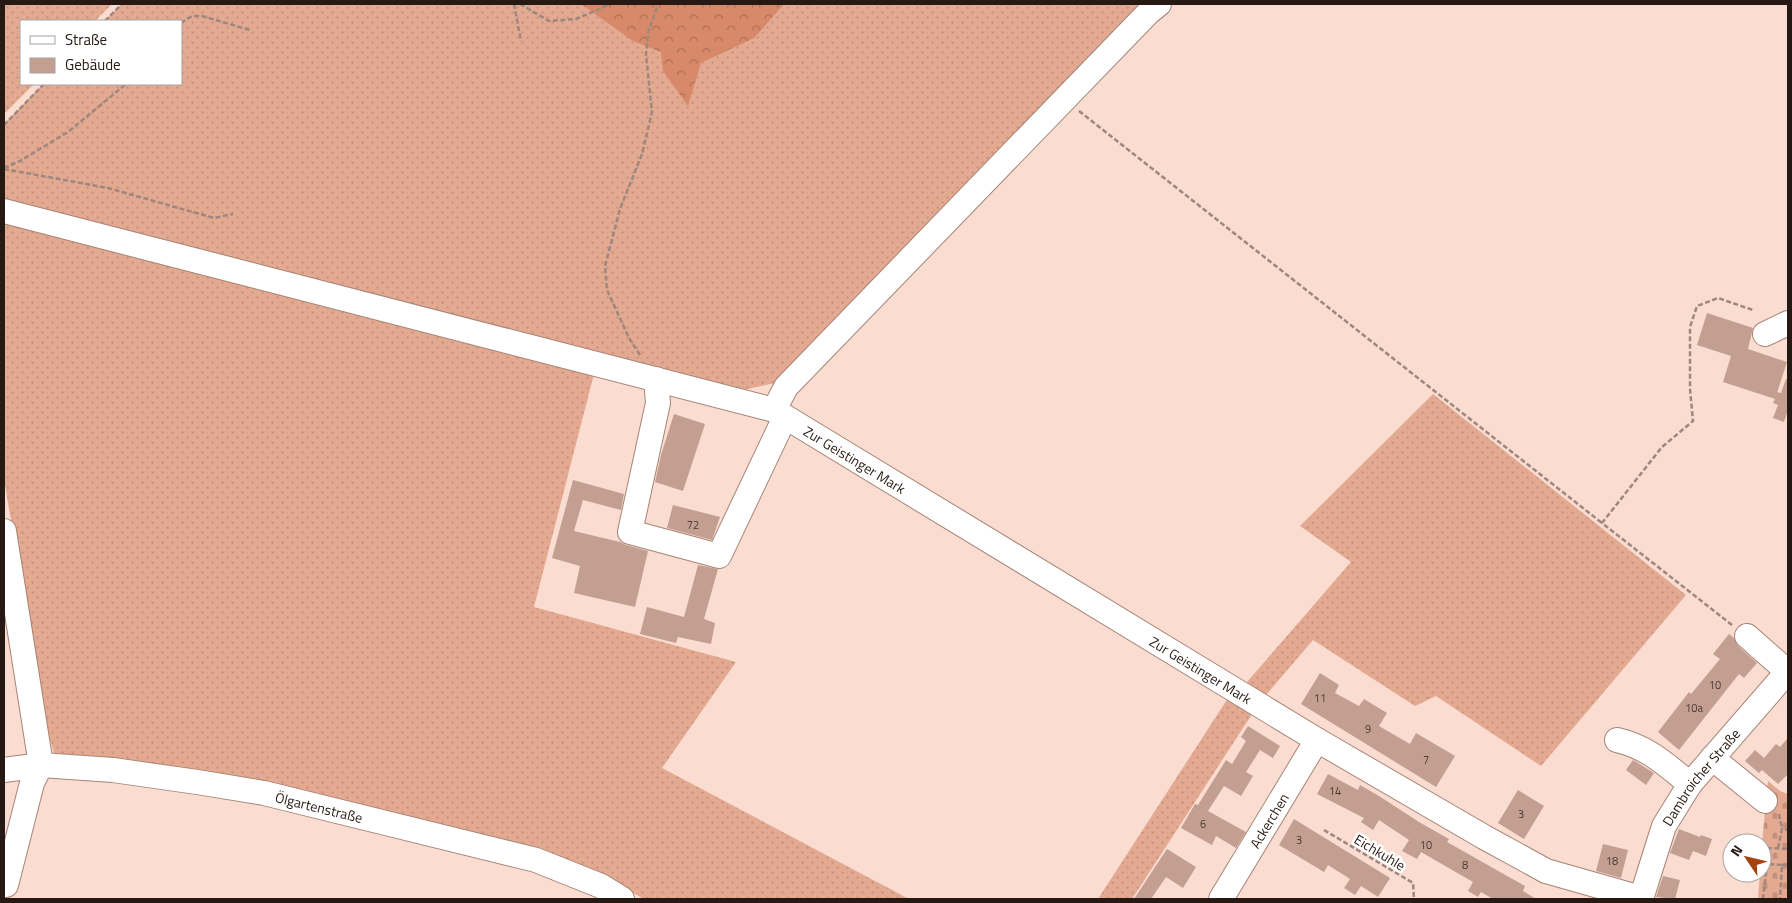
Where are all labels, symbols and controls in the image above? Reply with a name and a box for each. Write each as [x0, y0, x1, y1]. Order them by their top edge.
legend [20, 20, 182, 85]
text: Straße [65, 28, 107, 51]
text: Gebäude [65, 53, 121, 76]
street label: Zur Geistinger Mark [800, 420, 910, 498]
house number: 72 [687, 517, 699, 533]
street label: Zur Geistinger Mark [1146, 630, 1256, 709]
house number: 10 [1709, 677, 1721, 693]
house number: 11 [1314, 690, 1326, 706]
house number: 10a [1685, 700, 1703, 716]
house number: 9 [1365, 721, 1371, 737]
street label: Dambroicher Straße [1656, 723, 1745, 830]
house number: 7 [1423, 752, 1429, 768]
house number: 14 [1329, 783, 1341, 799]
street label: Ölgartenstraße [273, 786, 365, 827]
street label: Ackerchen [1244, 789, 1293, 852]
house number: 3 [1518, 806, 1524, 822]
house number: 6 [1200, 816, 1206, 832]
street label: Eichkuhle [1350, 828, 1410, 876]
house number: 3 [1296, 832, 1302, 848]
north arrow [1722, 833, 1772, 883]
house number: 10 [1420, 837, 1432, 853]
text: N [1725, 840, 1747, 860]
house number: 18 [1606, 853, 1618, 869]
house number: 8 [1462, 857, 1468, 873]

